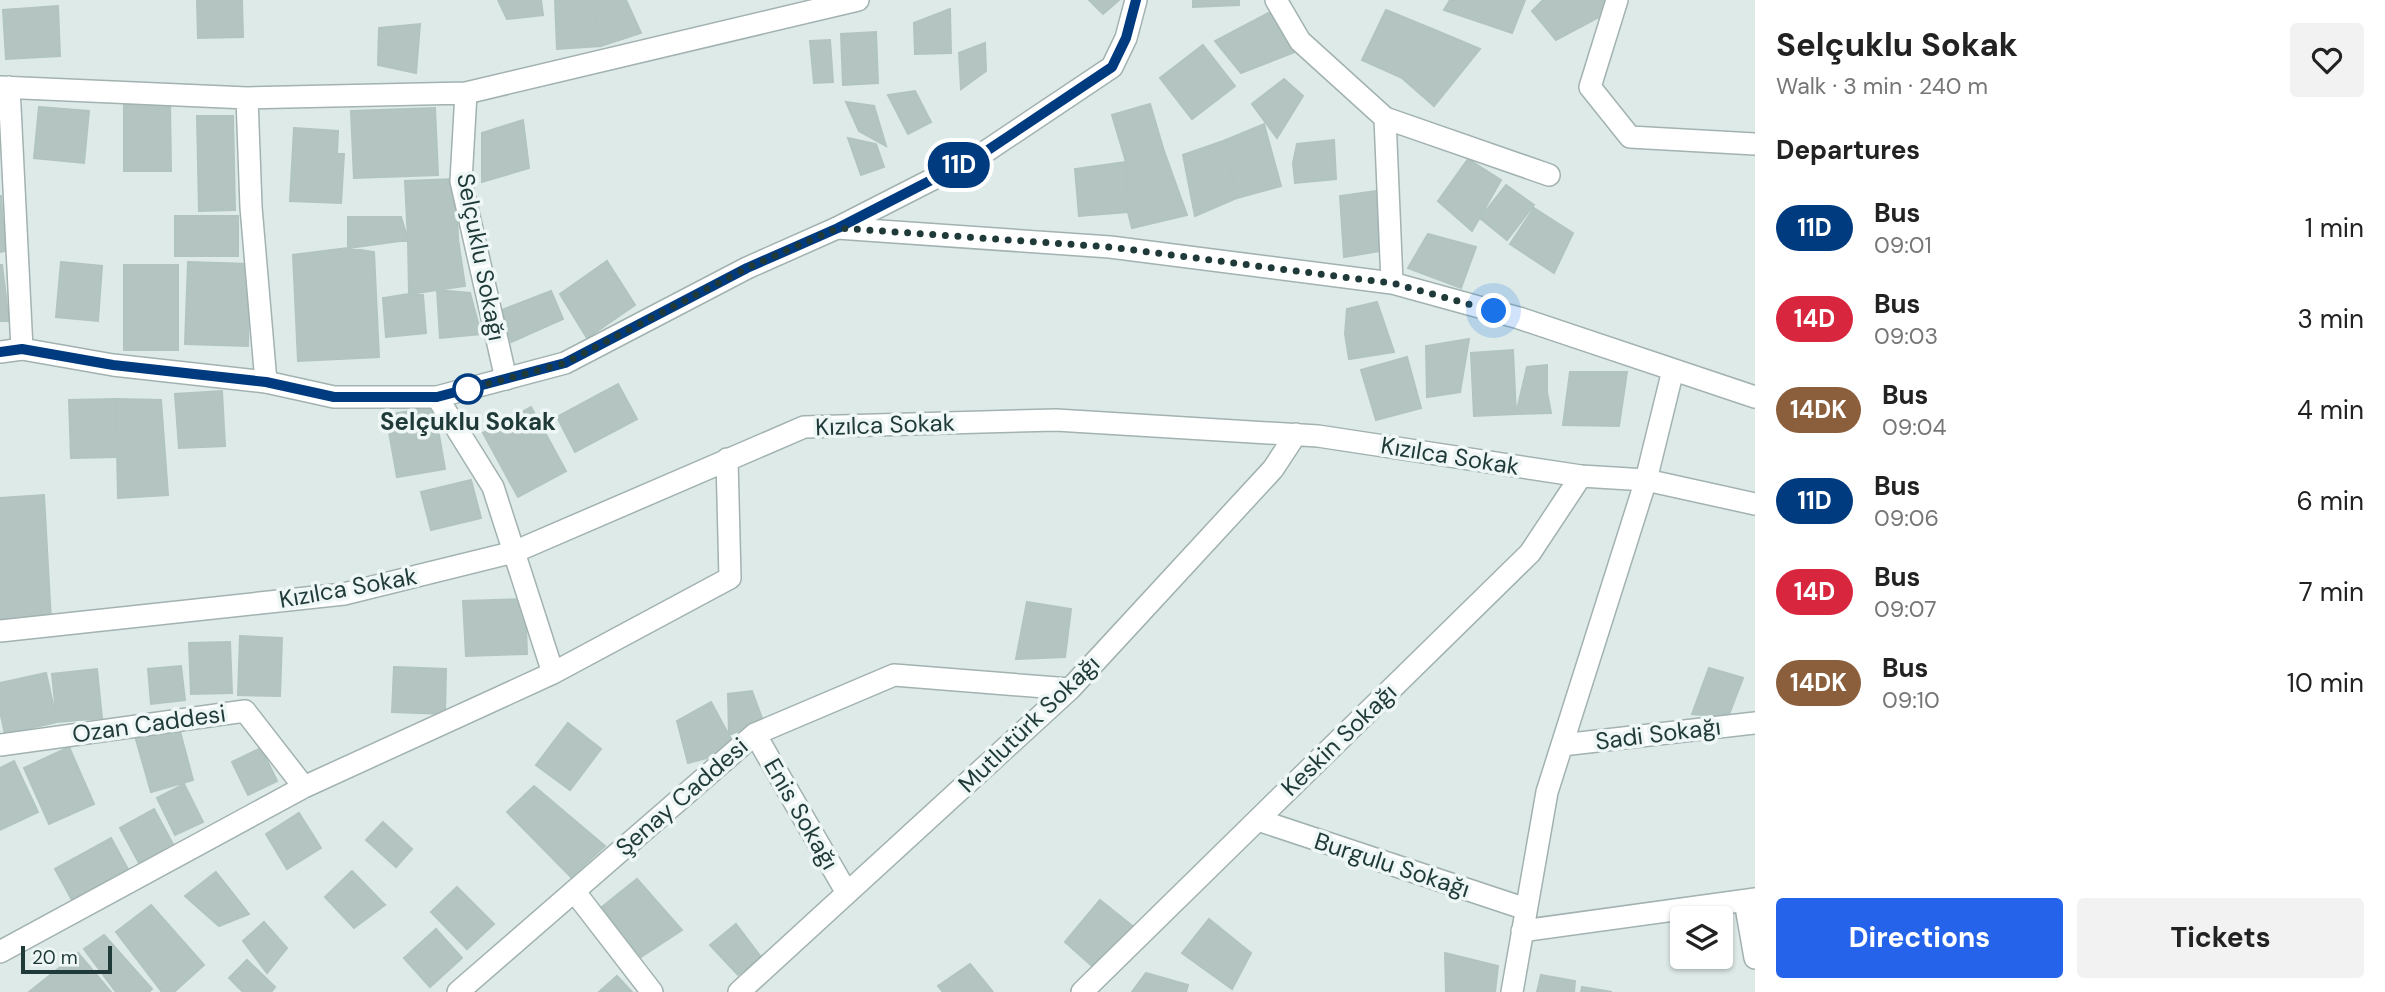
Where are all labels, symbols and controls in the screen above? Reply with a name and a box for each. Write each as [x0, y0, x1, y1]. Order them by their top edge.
text: Selçuklu Sokak [1776, 23, 2018, 66]
button: heart [2290, 23, 2364, 97]
text: Walk · 3 min · 240 m [1776, 71, 1988, 101]
text: Departures [1776, 133, 1920, 167]
line badge: 11D [919, 142, 999, 188]
text: 11D [942, 149, 976, 180]
street label: Selçuklu Sokağı [450, 171, 513, 343]
text: Bus [1874, 196, 1920, 230]
text: 1 min [2305, 211, 2364, 245]
text: 11D [1797, 212, 1832, 243]
text: 09:01 [1874, 230, 1932, 260]
text: Bus [1874, 287, 1920, 321]
your location [1476, 293, 1511, 328]
text: 3 min [2297, 302, 2364, 336]
text: 14D [1794, 303, 1835, 334]
text: 09:03 [1874, 321, 1938, 351]
marker: Selçuklu Sokak [453, 374, 483, 404]
text: Bus [1882, 378, 1928, 412]
text: 4 min [2297, 393, 2364, 427]
text: 14DK [1790, 394, 1847, 425]
place label: Selçuklu Sokak [380, 406, 556, 437]
street label: Kızılca Sokak [815, 407, 955, 442]
text: 09:04 [1882, 412, 1947, 442]
street label: Kızılca Sokak [1379, 429, 1521, 482]
text: Bus [1874, 469, 1920, 503]
text: 6 min [2296, 484, 2364, 518]
text: 11D [1797, 485, 1832, 516]
text: 09:06 [1874, 503, 1939, 533]
street label: Kızılca Sokak [277, 560, 419, 615]
text: Bus [1874, 560, 1920, 594]
text: 7 min [2299, 575, 2364, 609]
text: 14D [1794, 576, 1835, 607]
text: 09:07 [1874, 594, 1937, 624]
street label: Mutlutürk Sokağı [951, 648, 1106, 799]
text: Bus [1882, 651, 1928, 685]
text: 10 min [2287, 666, 2364, 700]
text: 14DK [1790, 667, 1847, 698]
street label: Keskin Sokağı [1274, 677, 1403, 802]
text: 09:10 [1882, 685, 1940, 715]
street label: Ozan Caddesi [70, 697, 228, 750]
street label: Sadi Sokağı [1593, 710, 1722, 757]
street label: Şenay Caddesi [609, 731, 754, 863]
street label: Enis Sokağı [757, 753, 846, 875]
street label: Burgulu Sokağı [1311, 825, 1474, 904]
button: Directions [1776, 898, 2063, 978]
button: Tickets [2077, 898, 2364, 978]
map controls [1670, 906, 1733, 969]
button: layers [1670, 906, 1733, 969]
scale bar [21, 943, 112, 975]
text: 20 m [32, 945, 78, 970]

